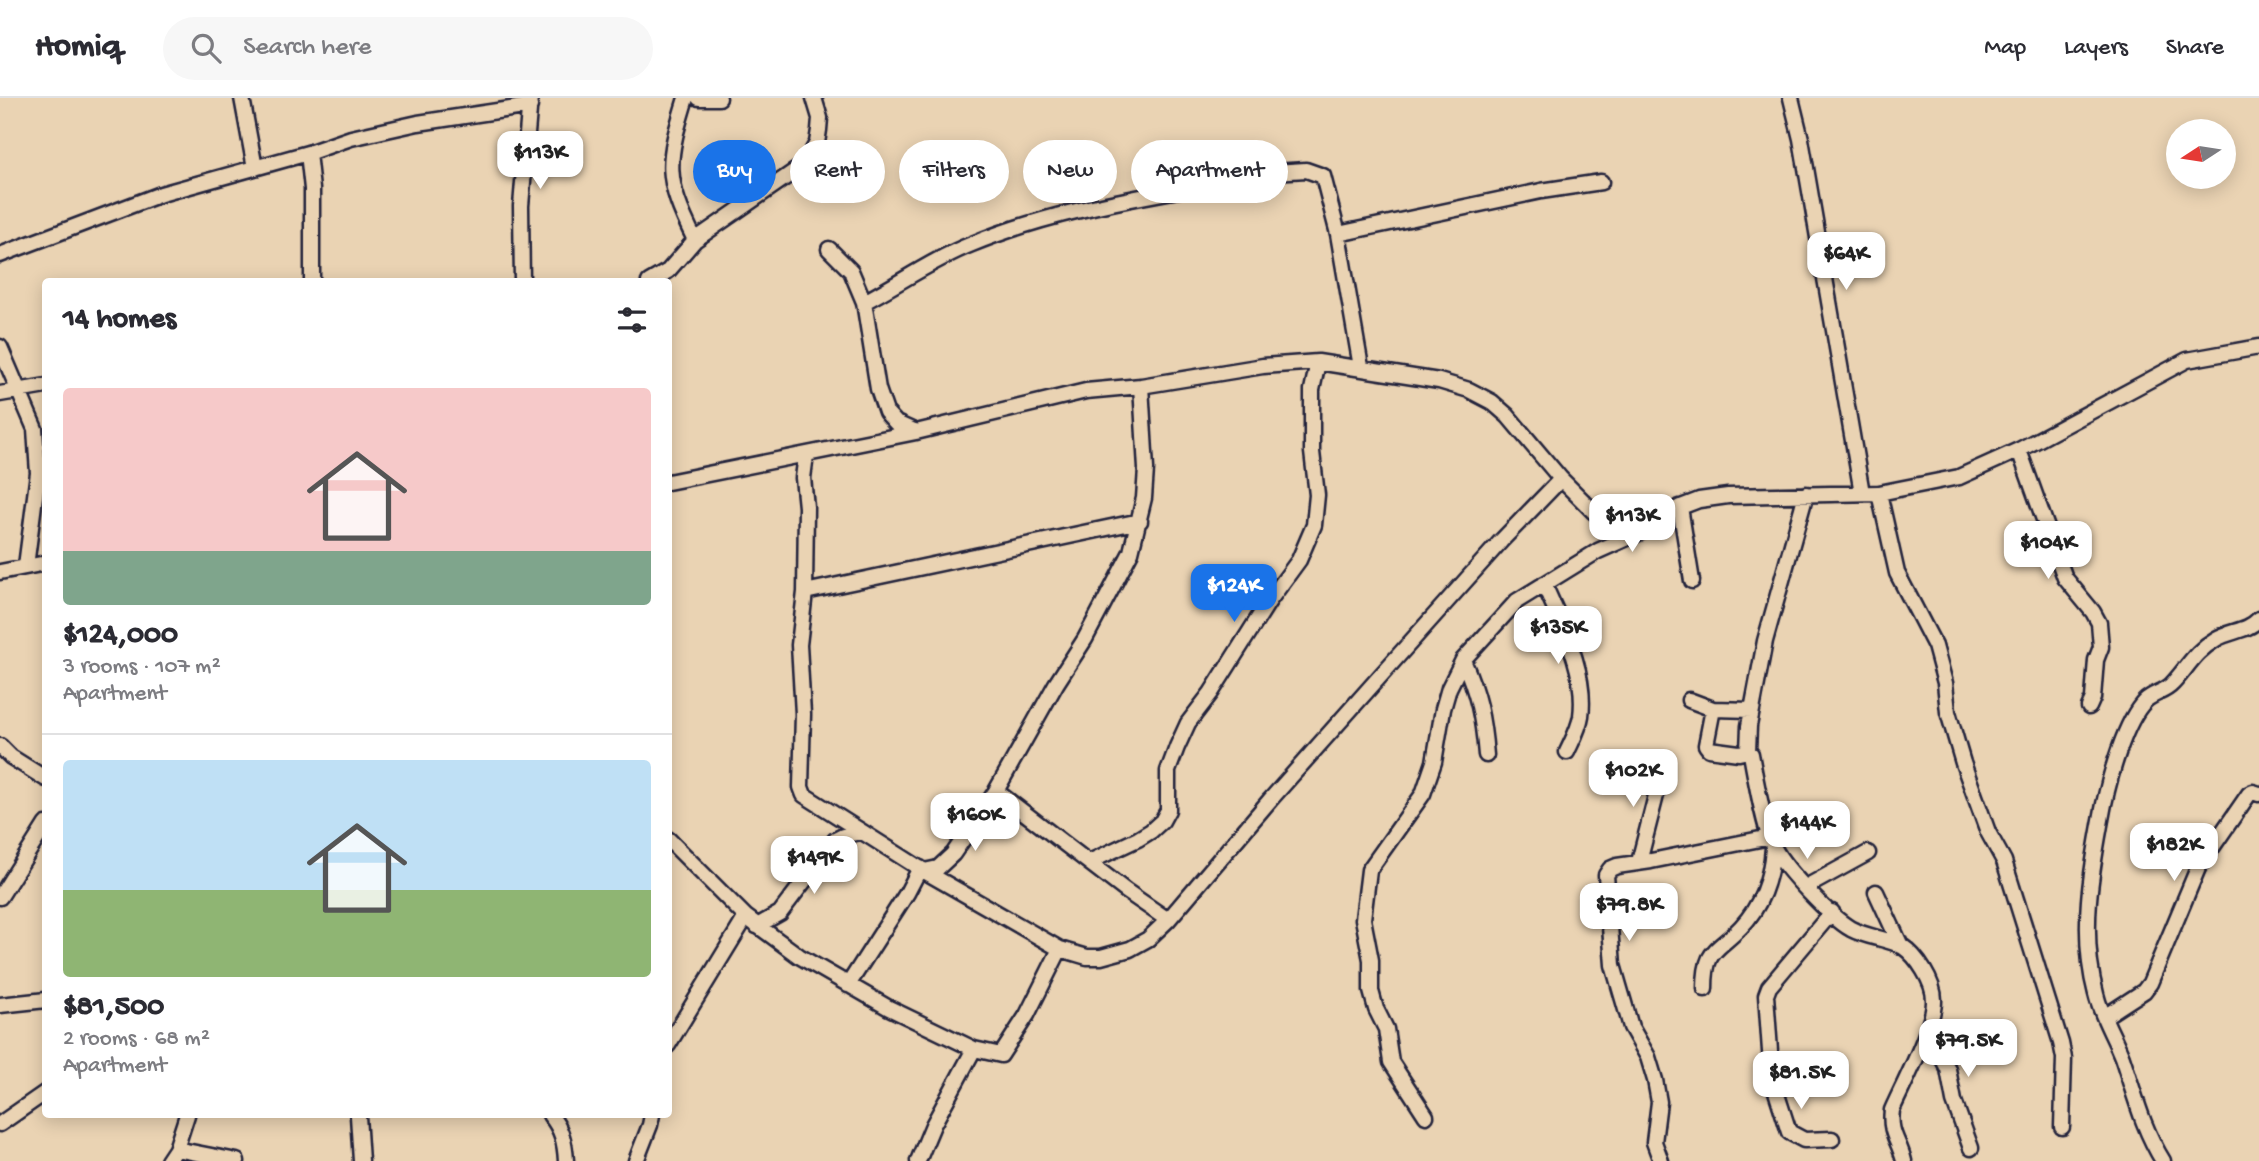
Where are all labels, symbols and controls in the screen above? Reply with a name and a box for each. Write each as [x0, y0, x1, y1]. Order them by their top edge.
search box [163, 17, 653, 80]
text: Homiq [35, 29, 121, 67]
icon: search [187, 29, 225, 67]
text: Search here [243, 33, 371, 64]
text: Map [1984, 34, 2026, 63]
text: Layers [2064, 34, 2128, 63]
text: Share [2166, 34, 2224, 63]
north arrow [2166, 119, 2236, 189]
map controls [2166, 119, 2236, 189]
pin: $113K [491, 132, 589, 191]
text: $113K [513, 140, 567, 167]
chip: Buy [693, 140, 776, 203]
chip: Rent [790, 140, 885, 203]
chip: Filters [899, 140, 1009, 203]
chip: New [1023, 140, 1117, 203]
chip: Apartment [1131, 140, 1288, 203]
pin: $64K [1805, 232, 1887, 292]
text: $64K [1823, 241, 1869, 268]
icon: filters [613, 301, 651, 339]
text: 14 homes [63, 303, 176, 338]
icon: home [294, 433, 420, 559]
pin: $113K [1583, 494, 1681, 554]
text: $113K [1605, 503, 1659, 530]
pin: $104K [1999, 522, 2097, 581]
text: $104K [2020, 530, 2076, 557]
pin: $124K [1185, 564, 1283, 624]
text: $124K [1207, 573, 1261, 600]
pin: $135K [1509, 606, 1607, 666]
text: $135K [1530, 615, 1586, 642]
text: $124,000 [63, 619, 178, 654]
text: 3 rooms · 107 m² [63, 654, 221, 681]
text: Apartment [63, 681, 167, 708]
pin: $102K [1584, 750, 1682, 809]
text: $102K [1605, 758, 1661, 785]
pin: $160K [926, 794, 1024, 853]
text: $160K [946, 802, 1004, 829]
pin: $144K [1758, 802, 1856, 861]
icon: home [294, 805, 420, 931]
text: $144K [1780, 810, 1834, 837]
pin: $182K [2125, 824, 2223, 883]
text: $182K [2146, 832, 2202, 859]
pin: $149K [765, 836, 863, 896]
text: $149K [787, 845, 841, 872]
pin: $79.8K [1572, 884, 1686, 943]
text: $79.8K [1596, 892, 1662, 919]
text: $81,500 [63, 991, 164, 1026]
pin: $79.5K [1911, 1020, 2025, 1079]
text: 2 rooms · 68 m² [63, 1026, 210, 1053]
text: $79.5K [1935, 1028, 2001, 1055]
pin: $81.5K [1744, 1052, 1858, 1111]
text: Apartment [63, 1053, 167, 1080]
text: $81.5K [1769, 1060, 1833, 1087]

